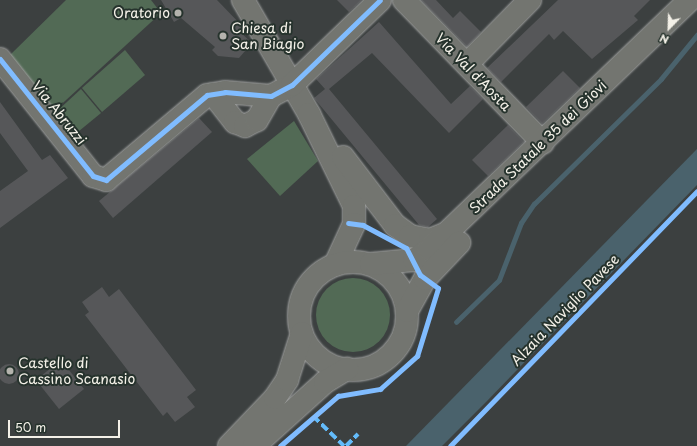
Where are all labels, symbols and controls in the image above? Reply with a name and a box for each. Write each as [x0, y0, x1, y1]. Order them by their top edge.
place label: Oratorio [113, 5, 170, 21]
marker: Oratorio [173, 8, 183, 18]
north arrow [649, 8, 689, 48]
place label: Chiesa di San Biagio [231, 20, 304, 52]
street label: Via Val d'Aosta [432, 30, 514, 114]
text: N [657, 30, 671, 49]
marker: Chiesa di San Biagio [218, 31, 228, 41]
street label: Strada Statale 35 dei Giovi [465, 76, 611, 218]
street label: Via Abruzzi [28, 78, 90, 148]
street label: Alzaia Naviglio Pavese [507, 250, 623, 370]
place label: Castello di Cassino Scanasio [18, 355, 135, 388]
marker: Castello di Cassino Scanasio [5, 366, 15, 376]
scale bar [10, 412, 122, 438]
text: 50 m [15, 418, 46, 436]

